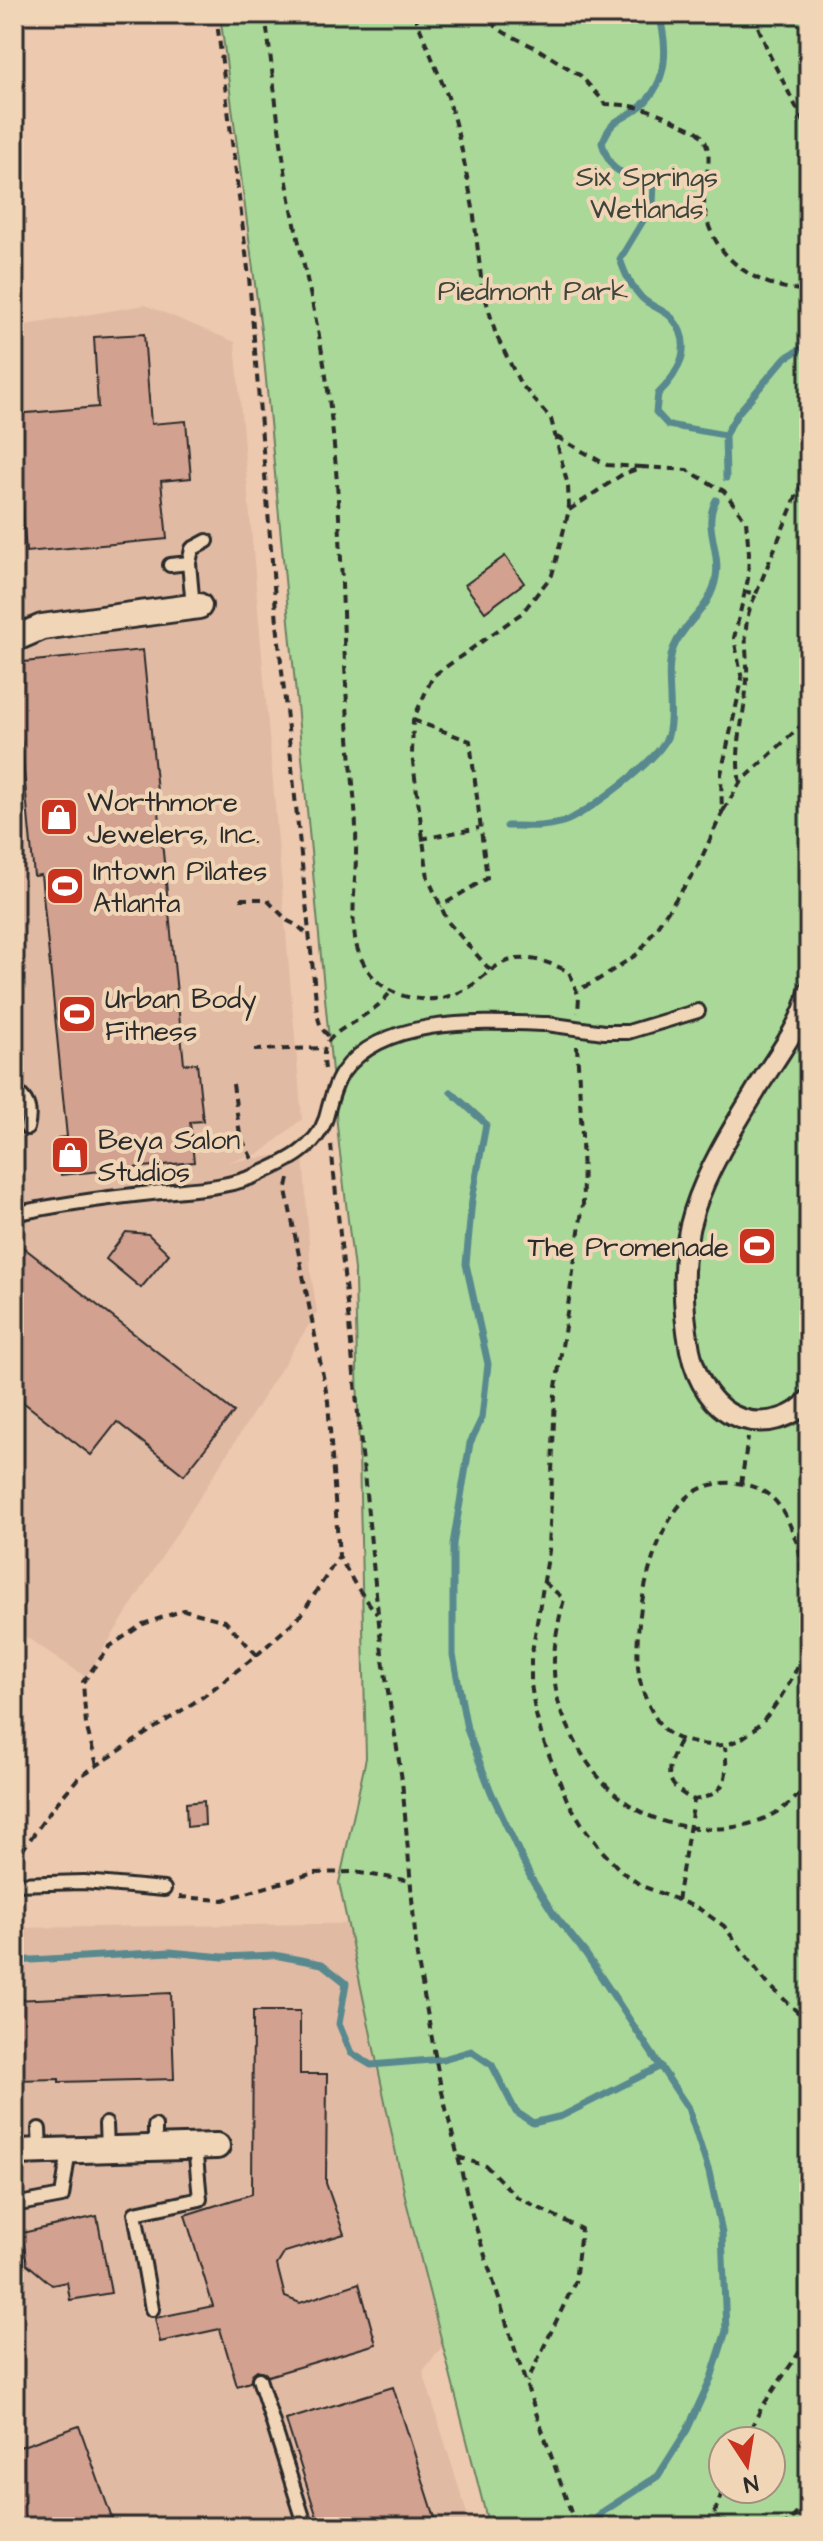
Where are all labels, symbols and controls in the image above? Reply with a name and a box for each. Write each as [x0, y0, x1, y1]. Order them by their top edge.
park label: Six Springs Wetlands [576, 158, 718, 229]
park label: Piedmont Park [438, 272, 628, 311]
place label: Worthmore Jewelers, Inc. [87, 783, 260, 854]
shop icon: Worthmore Jewelers, Inc. [38, 796, 80, 838]
place label: Intown Pilates Atlanta [93, 852, 267, 923]
sports icon: Intown Pilates Atlanta [44, 865, 86, 907]
place label: Urban Body Fitness [105, 980, 257, 1051]
sports icon: Urban Body Fitness [56, 993, 98, 1035]
place label: Beya Salon Studios [98, 1121, 240, 1192]
shop icon: Beya Salon Studios [49, 1134, 91, 1176]
sports icon: The Promenade [736, 1225, 778, 1267]
place label: The Promenade [528, 1228, 729, 1267]
north arrow [707, 2425, 787, 2505]
text: N [741, 2467, 761, 2500]

